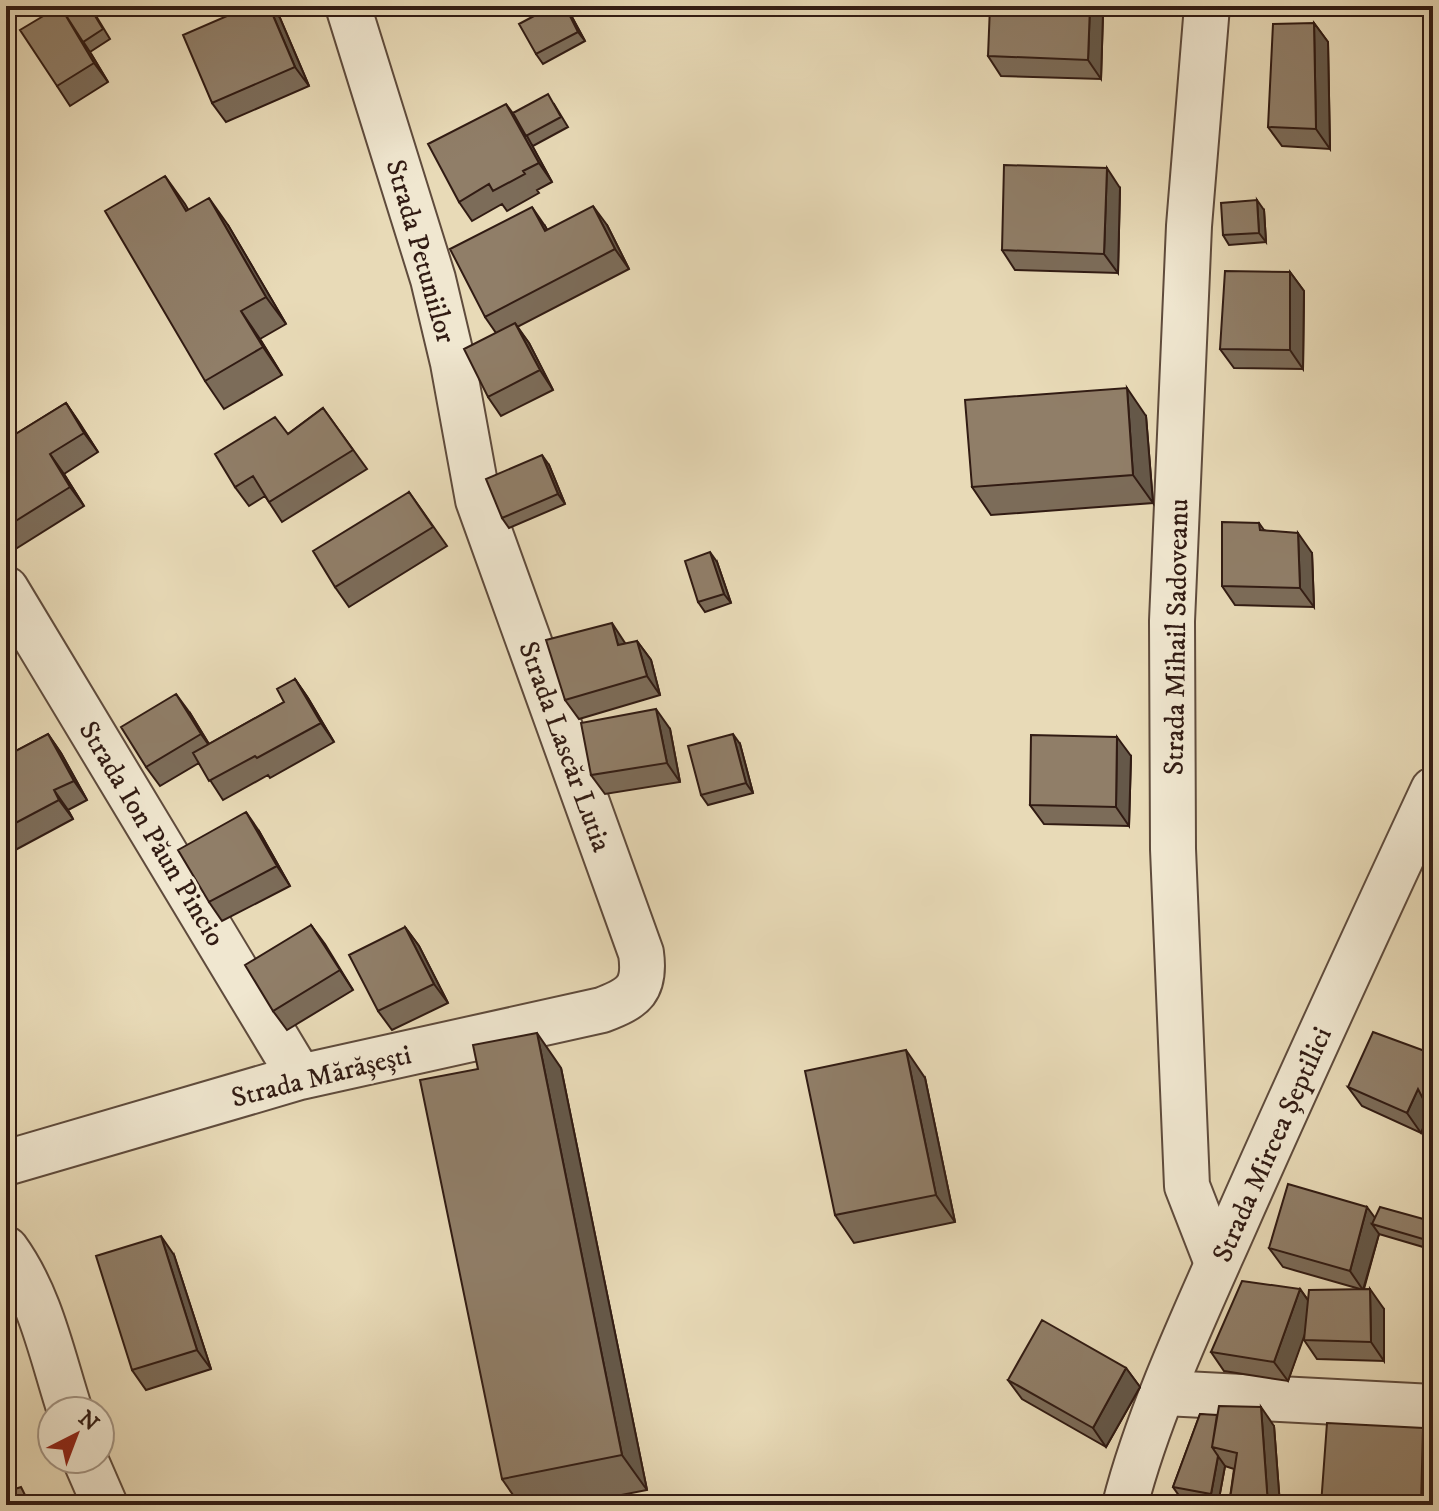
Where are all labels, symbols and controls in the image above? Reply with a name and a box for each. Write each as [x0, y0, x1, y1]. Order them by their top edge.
street label: Strada Petuniilor [378, 156, 464, 348]
street label: Strada Mihail Sadoveanu [1157, 498, 1196, 776]
street label: Strada Lascăr Lutia [510, 636, 619, 857]
street label: Strada Ion Păun Pincio [71, 715, 233, 953]
street label: Strada Mircea Șeptilici [1205, 1021, 1340, 1268]
street label: Strada Mărășești [228, 1037, 415, 1116]
north arrow [36, 1395, 116, 1475]
text: N [73, 1405, 104, 1437]

